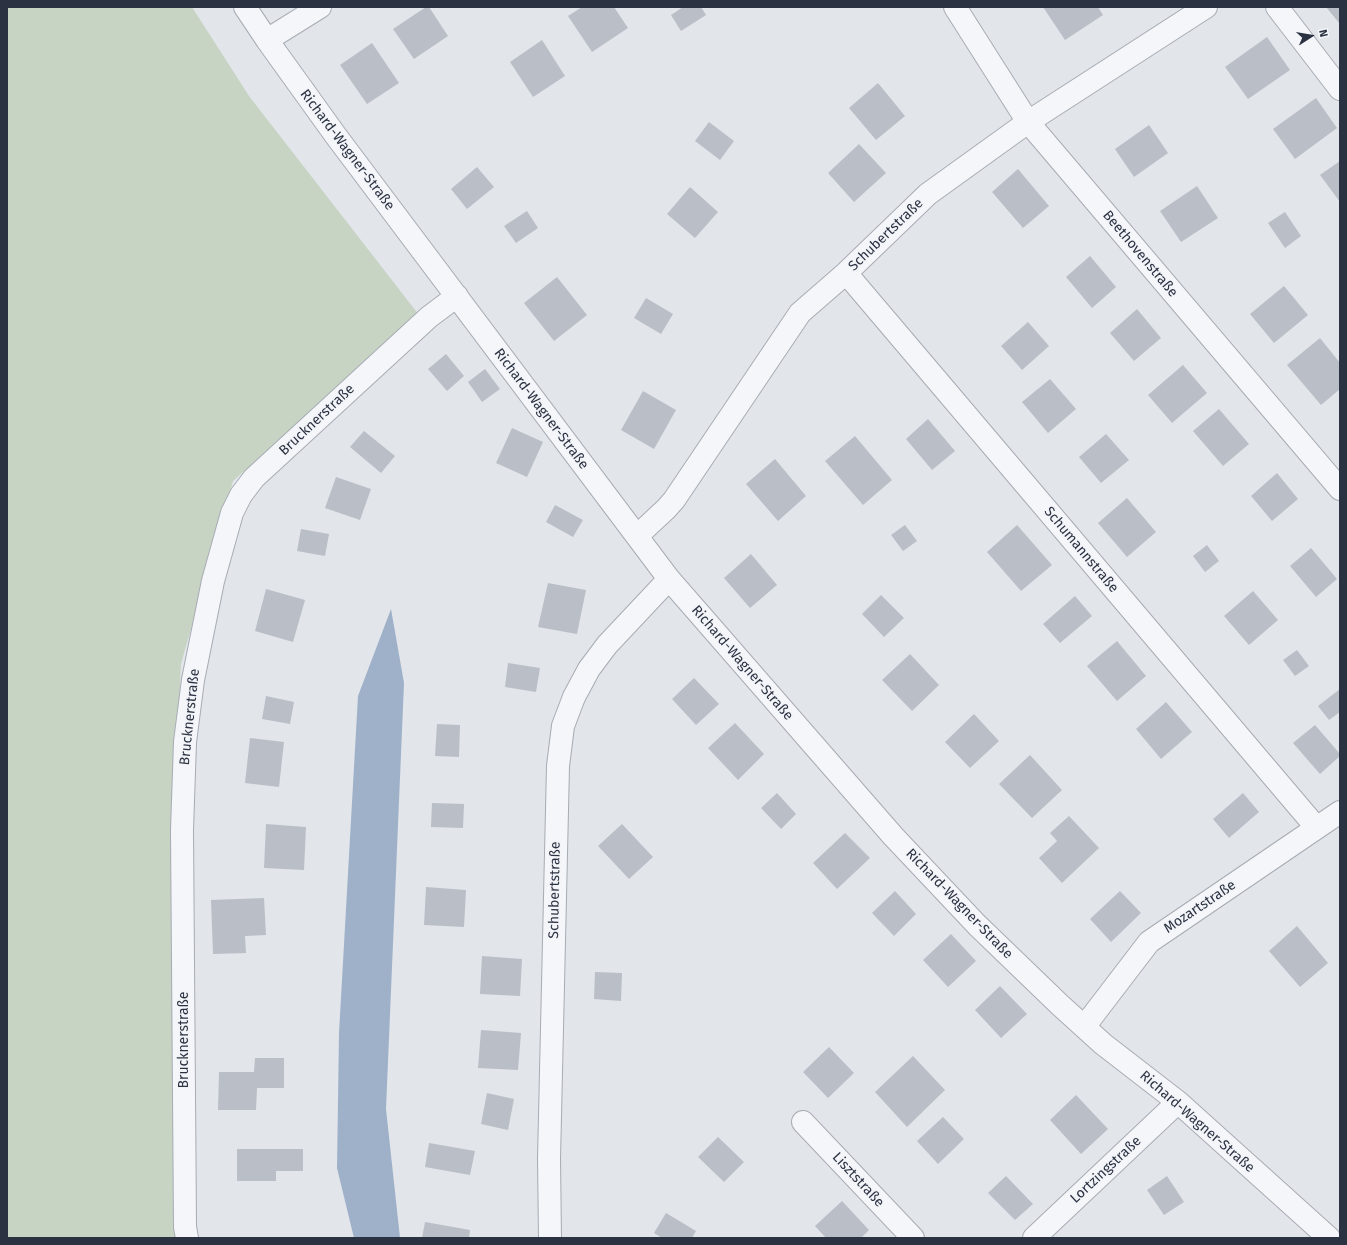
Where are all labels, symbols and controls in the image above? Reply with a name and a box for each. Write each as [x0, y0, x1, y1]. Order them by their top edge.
north arrow [1291, 16, 1331, 56]
text: N [1316, 28, 1330, 38]
street label: Richard-Wagner-Straße [296, 86, 398, 214]
street label: Schubertstraße [845, 195, 927, 275]
street label: Beethovenstraße [1099, 207, 1181, 301]
street label: Richard-Wagner-Straße [490, 345, 592, 473]
street label: Brucknerstraße [276, 381, 358, 459]
street label: Schumannstraße [1040, 504, 1122, 596]
street label: Richard-Wagner-Straße [687, 602, 797, 724]
street label: Brucknerstraße [177, 668, 203, 766]
street label: Schubertstraße [546, 841, 564, 939]
street label: Richard-Wagner-Straße [902, 845, 1016, 963]
street label: Mozartstraße [1161, 877, 1239, 937]
street label: Brucknerstraße [176, 991, 192, 1089]
street label: Richard-Wagner-Straße [1136, 1067, 1258, 1177]
street label: Lortzingstraße [1067, 1133, 1145, 1207]
street label: Lisztstraße [828, 1149, 888, 1211]

